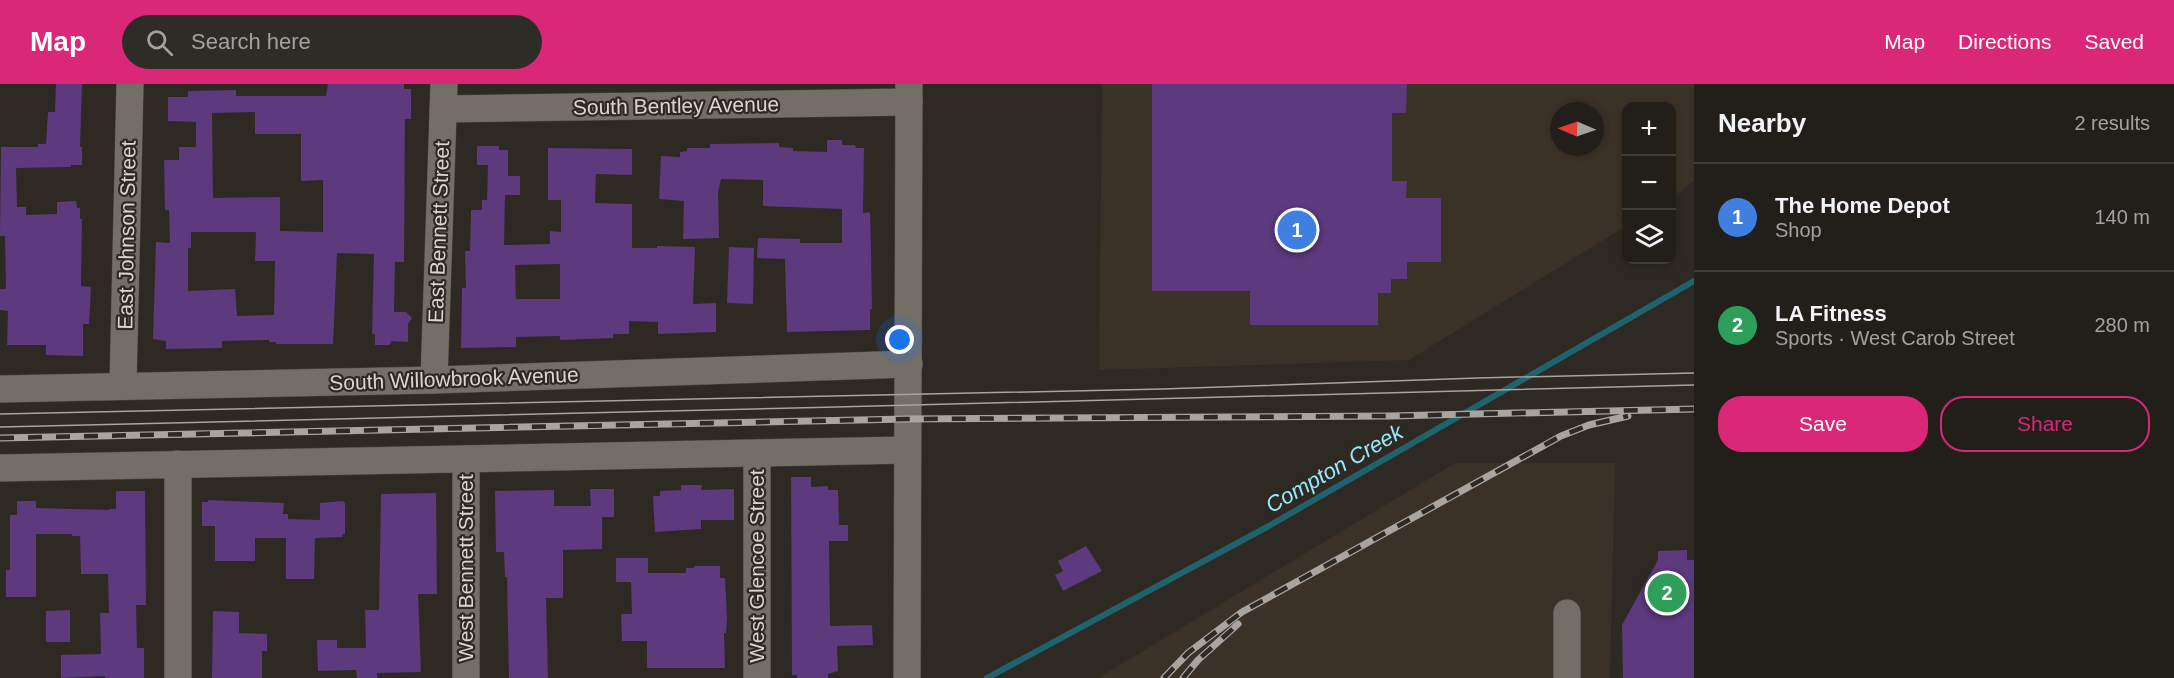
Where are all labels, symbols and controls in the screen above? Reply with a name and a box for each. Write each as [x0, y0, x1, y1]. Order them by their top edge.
search box [122, 15, 542, 69]
text: Map [30, 26, 86, 57]
icon: search [143, 26, 176, 59]
text: Search here [191, 29, 311, 54]
text: Map [1884, 30, 1925, 53]
text: Directions [1958, 30, 2051, 53]
text: Saved [2084, 30, 2144, 53]
street label: South Bentley Avenue [573, 92, 779, 119]
north arrow [1550, 102, 1604, 156]
map controls [1622, 102, 1676, 264]
button: + [1622, 102, 1676, 156]
text: Nearby [1718, 108, 1806, 138]
text: 2 results [2074, 112, 2150, 134]
street label: East Johnson Street [113, 140, 140, 330]
street label: East Bennett Street [424, 140, 453, 323]
button: − [1622, 156, 1676, 210]
text: The Home Depot [1775, 193, 1950, 218]
text: 1 [1732, 206, 1743, 228]
text: 140 m [2094, 206, 2150, 228]
pin: 1 [1278, 208, 1316, 252]
button: layers [1622, 210, 1676, 264]
text: Shop [1775, 219, 1822, 241]
text: LA Fitness [1775, 301, 1887, 326]
text: 2 [1732, 314, 1743, 336]
text: 280 m [2094, 314, 2150, 336]
your location [885, 325, 914, 354]
text: Sports · West Carob Street [1775, 327, 2015, 349]
street label: South Willowbrook Avenue [329, 363, 579, 394]
button: Save [1718, 396, 1928, 452]
button: Share [1940, 396, 2150, 452]
water label: Compton Creek [1261, 419, 1408, 518]
street label: West Glencoe Street [745, 469, 768, 663]
street label: West Bennett Street [454, 474, 477, 662]
pin: 2 [1648, 570, 1686, 616]

